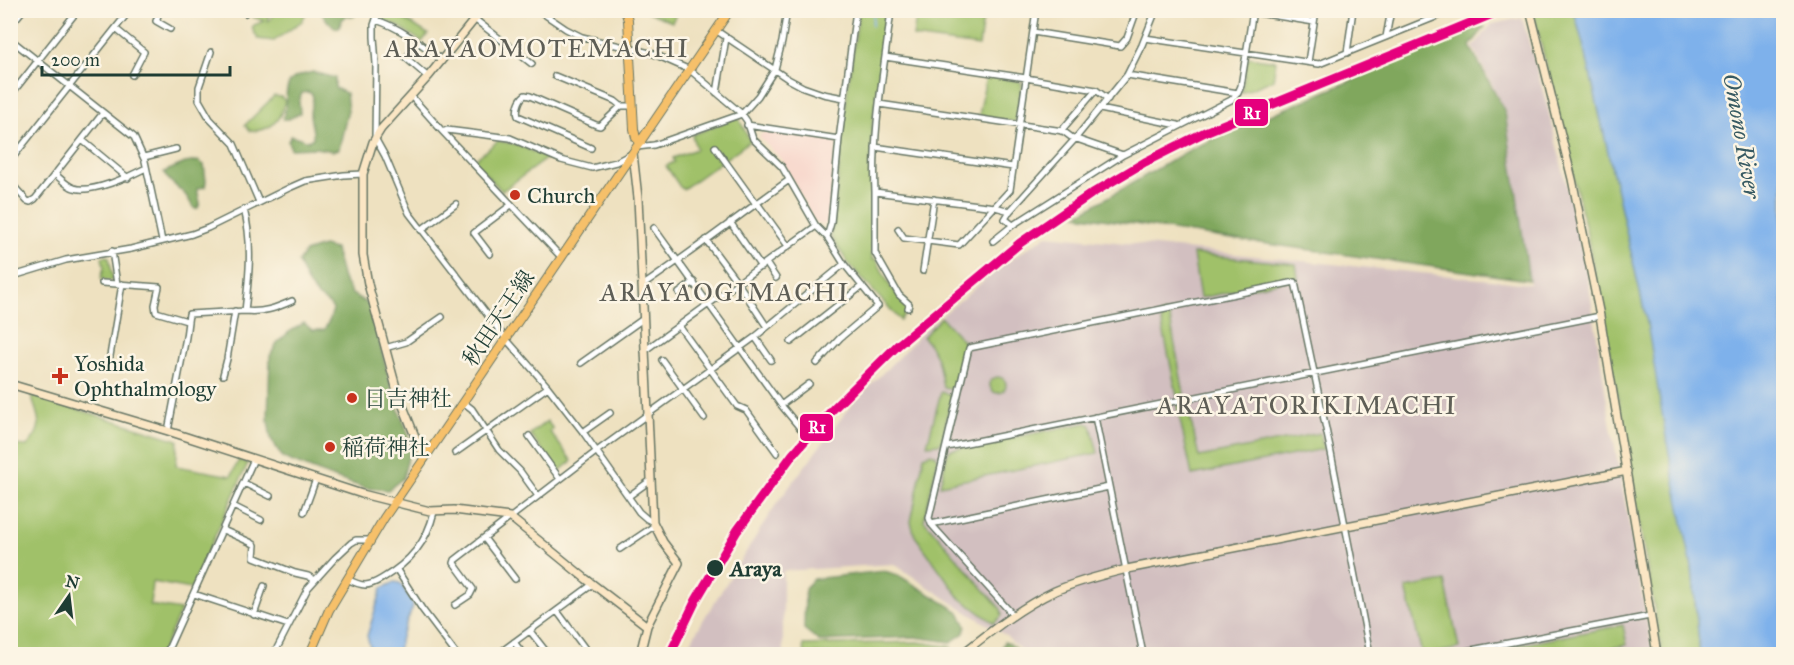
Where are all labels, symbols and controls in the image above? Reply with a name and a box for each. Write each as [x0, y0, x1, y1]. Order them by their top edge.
district label: ARAYAOMOTEMACHI [383, 32, 690, 64]
scale bar [42, 39, 230, 77]
text: 200 m [51, 49, 100, 71]
water label: Omono River [1716, 71, 1768, 203]
line badge: R1 [1234, 98, 1269, 127]
text: R1 [1243, 104, 1261, 123]
place label: Church [527, 182, 595, 209]
marker: Church [508, 188, 522, 202]
street label: 秋田天王線 [456, 265, 540, 371]
district label: ARAYAOGIMACHI [599, 276, 850, 308]
place label: Yoshida Ophthalmology [74, 350, 217, 402]
marker: Yoshida Ophthalmology [51, 367, 69, 385]
place label: 日吉神社 [364, 385, 452, 412]
district label: ARAYATORIKIMACHI [1156, 389, 1457, 421]
marker: 日吉神社 [345, 391, 359, 405]
line badge: R1 [799, 413, 834, 442]
text: R1 [808, 418, 826, 437]
place label: 稲荷神社 [342, 434, 430, 461]
marker: 稲荷神社 [323, 440, 337, 454]
place label: Araya [728, 555, 782, 582]
marker: Araya [705, 558, 725, 578]
north arrow [39, 566, 99, 626]
text: N [64, 571, 82, 593]

